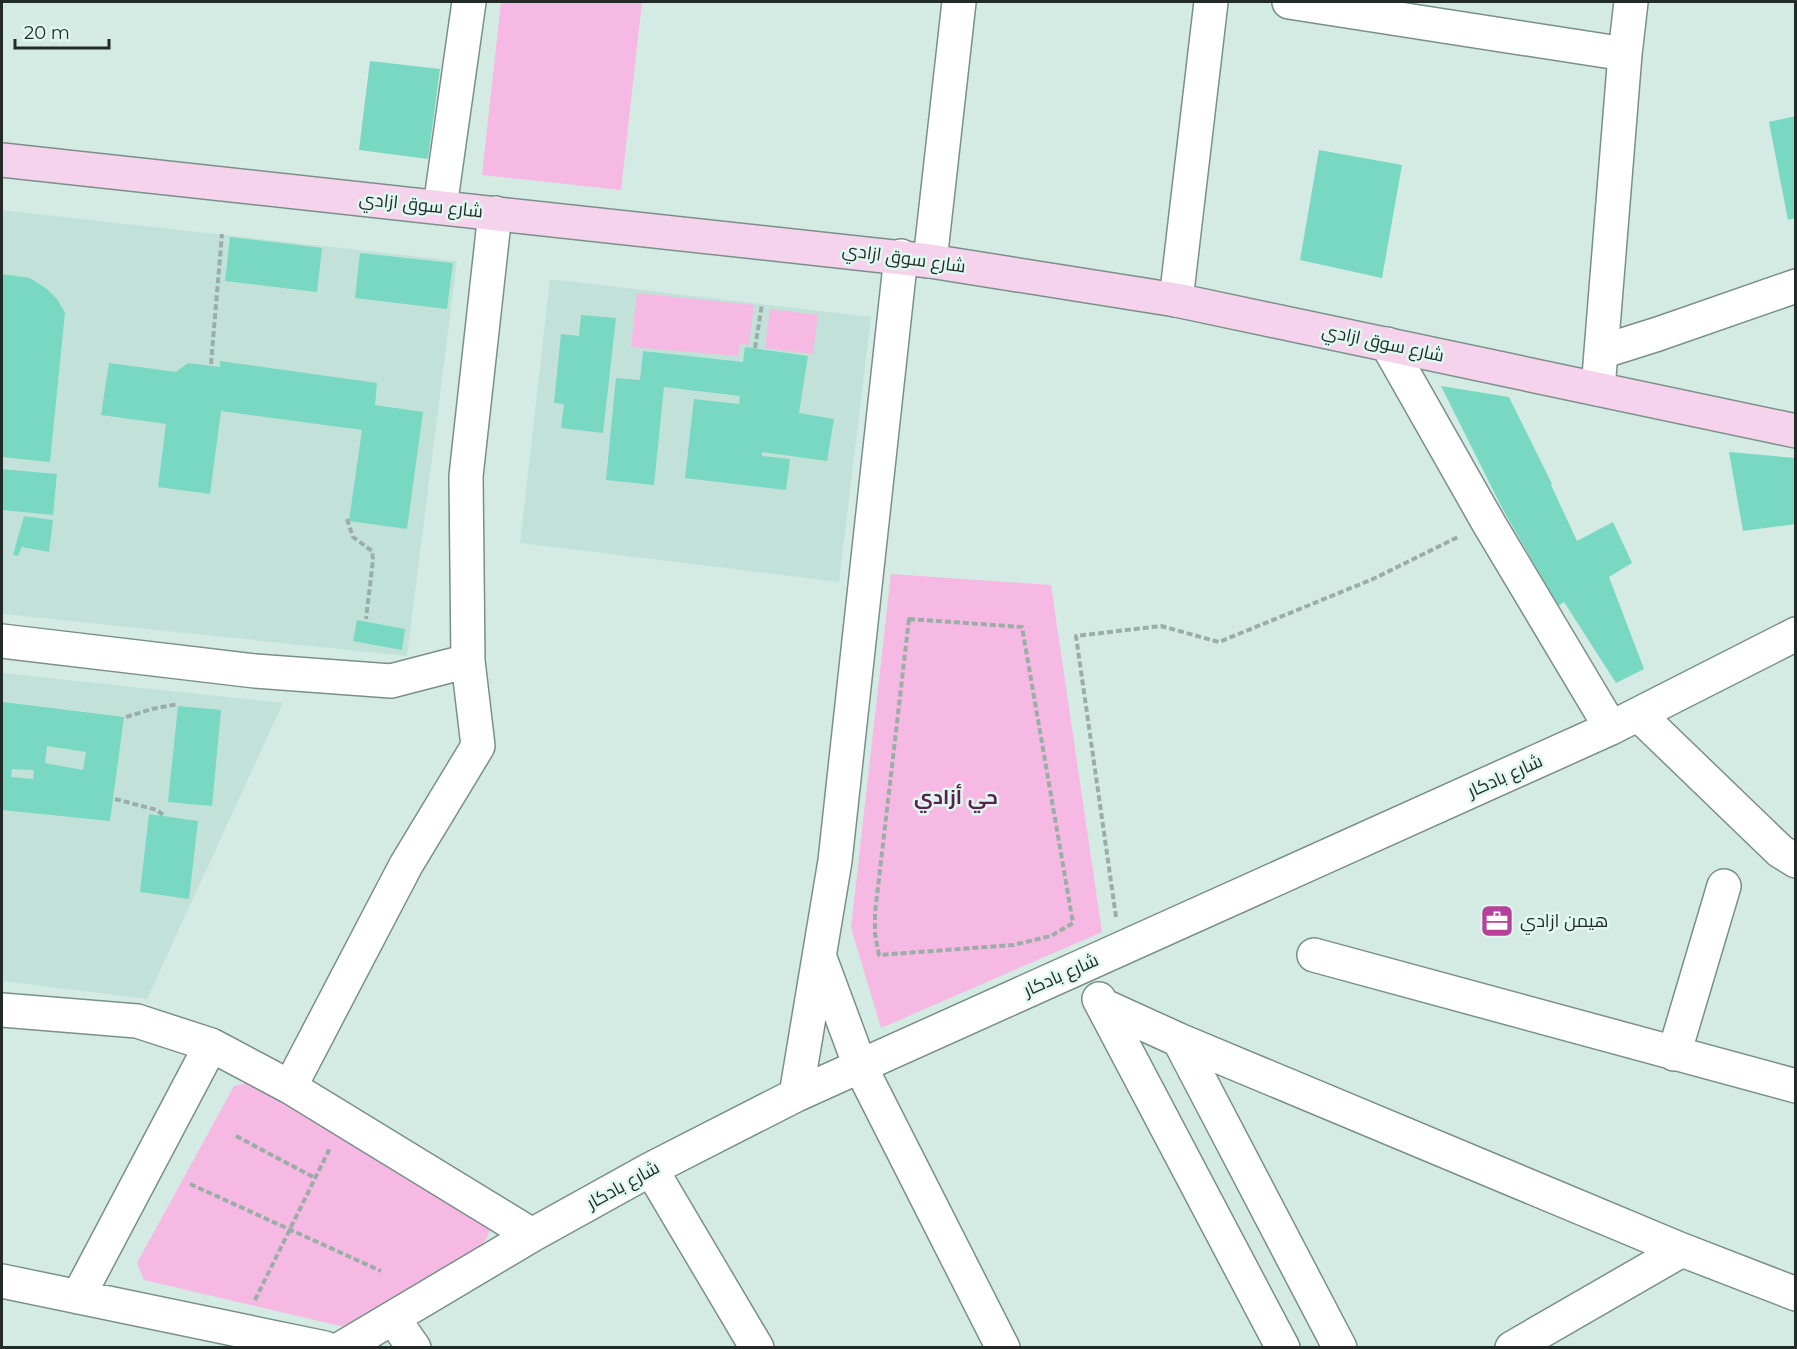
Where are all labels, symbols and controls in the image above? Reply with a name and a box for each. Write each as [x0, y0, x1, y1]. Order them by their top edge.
scale bar [15, 12, 110, 50]
text: 20 m [24, 22, 70, 44]
street label: شارع سوق ازادي [358, 188, 484, 225]
street label: شارع سوق ازادي [840, 238, 967, 281]
street label: شارع سوق ازادي [1319, 319, 1446, 370]
street label: شارع بادكار [1463, 750, 1546, 804]
district label: حي أزادي [914, 783, 998, 813]
office icon: هيمن ازادي [1479, 903, 1515, 939]
place label: هيمن ازادي [1520, 910, 1608, 935]
street label: شارع بادكار [1019, 949, 1102, 1003]
street label: شارع بادكار [582, 1156, 664, 1215]

